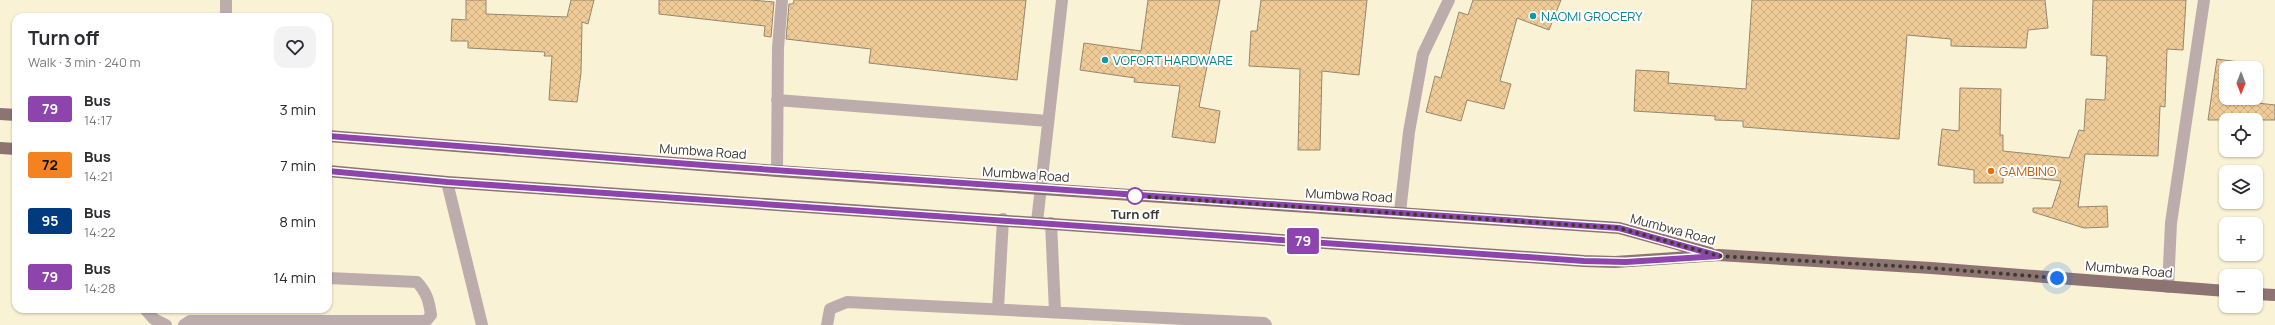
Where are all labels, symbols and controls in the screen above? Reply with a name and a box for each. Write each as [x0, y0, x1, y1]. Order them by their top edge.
place label: NAOMI GROCERY [1541, 7, 1643, 25]
marker: NAOMI GROCERY [1528, 11, 1538, 21]
text: Turn off [28, 25, 99, 51]
button: heart [274, 26, 316, 68]
place label: VOFORT HARDWARE [1113, 51, 1233, 69]
text: Walk · 3 min · 240 m [28, 53, 141, 71]
marker: VOFORT HARDWARE [1100, 55, 1110, 65]
north arrow [2219, 61, 2263, 105]
map controls [2219, 61, 2263, 313]
text: Bus [84, 90, 111, 111]
text: 79 [42, 99, 58, 118]
text: 3 min [280, 99, 316, 120]
text: 14:17 [84, 111, 112, 129]
button: locate [2219, 113, 2263, 157]
street label: Mumbwa Road [659, 139, 747, 163]
text: Bus [84, 146, 111, 167]
text: 72 [42, 155, 58, 174]
text: 7 min [280, 155, 316, 176]
street label: Mumbwa Road [982, 162, 1070, 186]
place label: GAMBINO [1999, 162, 2057, 180]
button: layers [2219, 165, 2263, 209]
marker: GAMBINO [1986, 166, 1996, 176]
text: 14:21 [84, 167, 113, 185]
street label: Mumbwa Road [1305, 184, 1393, 206]
marker: Turn off [1126, 187, 1144, 205]
text: Bus [84, 202, 111, 223]
place label: Turn off [1111, 205, 1160, 223]
street label: Mumbwa Road [1628, 209, 1718, 249]
text: 95 [42, 211, 58, 230]
text: 8 min [279, 211, 316, 232]
button: + [2219, 217, 2263, 261]
text: 14:22 [84, 223, 115, 241]
line badge: 79 [1285, 228, 1321, 254]
text: 79 [1295, 231, 1311, 250]
street label: Mumbwa Road [2085, 256, 2173, 282]
text: Bus [84, 258, 111, 279]
text: 79 [42, 267, 58, 286]
text: 14 min [273, 267, 316, 288]
your location [2047, 268, 2067, 288]
button: − [2219, 269, 2263, 313]
text: 14:28 [84, 279, 116, 297]

